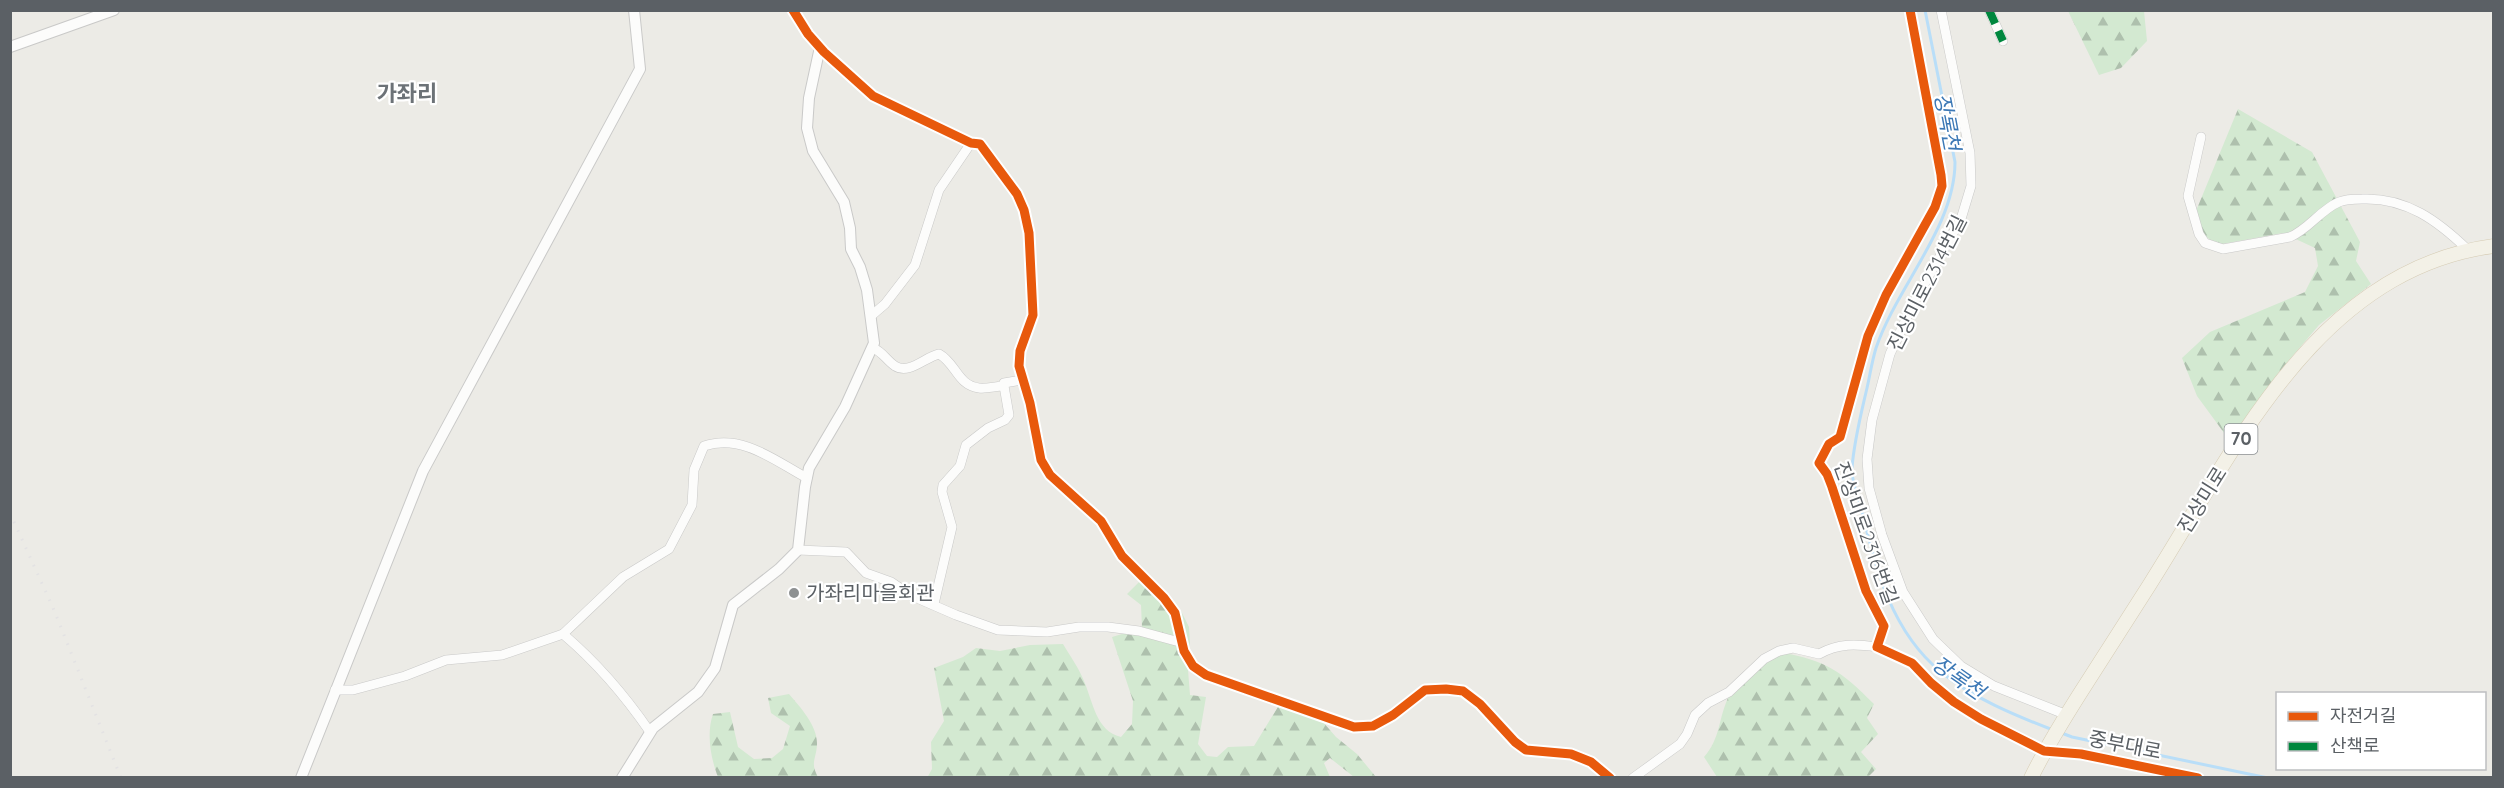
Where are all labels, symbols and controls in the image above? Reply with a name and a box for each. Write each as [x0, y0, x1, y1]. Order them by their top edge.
district label: 가좌리 [377, 79, 437, 107]
water label: 장록천 [1930, 91, 1967, 155]
street label: 진상미로2314번길 [1881, 210, 1972, 355]
road number: 70 [2224, 424, 2258, 454]
street label: 진상미로2316번길 [1829, 458, 1904, 608]
street label: 진상미로 [2171, 462, 2232, 538]
place label: 가좌리마을회관 [806, 580, 935, 605]
marker: 가좌리마을회관 [787, 586, 801, 600]
water label: 장록천 [1927, 650, 1992, 706]
legend [2276, 692, 2486, 770]
text: 자전거길 [2330, 704, 2396, 727]
street label: 중부대로 [2087, 725, 2164, 764]
text: 산책로 [2330, 734, 2380, 757]

